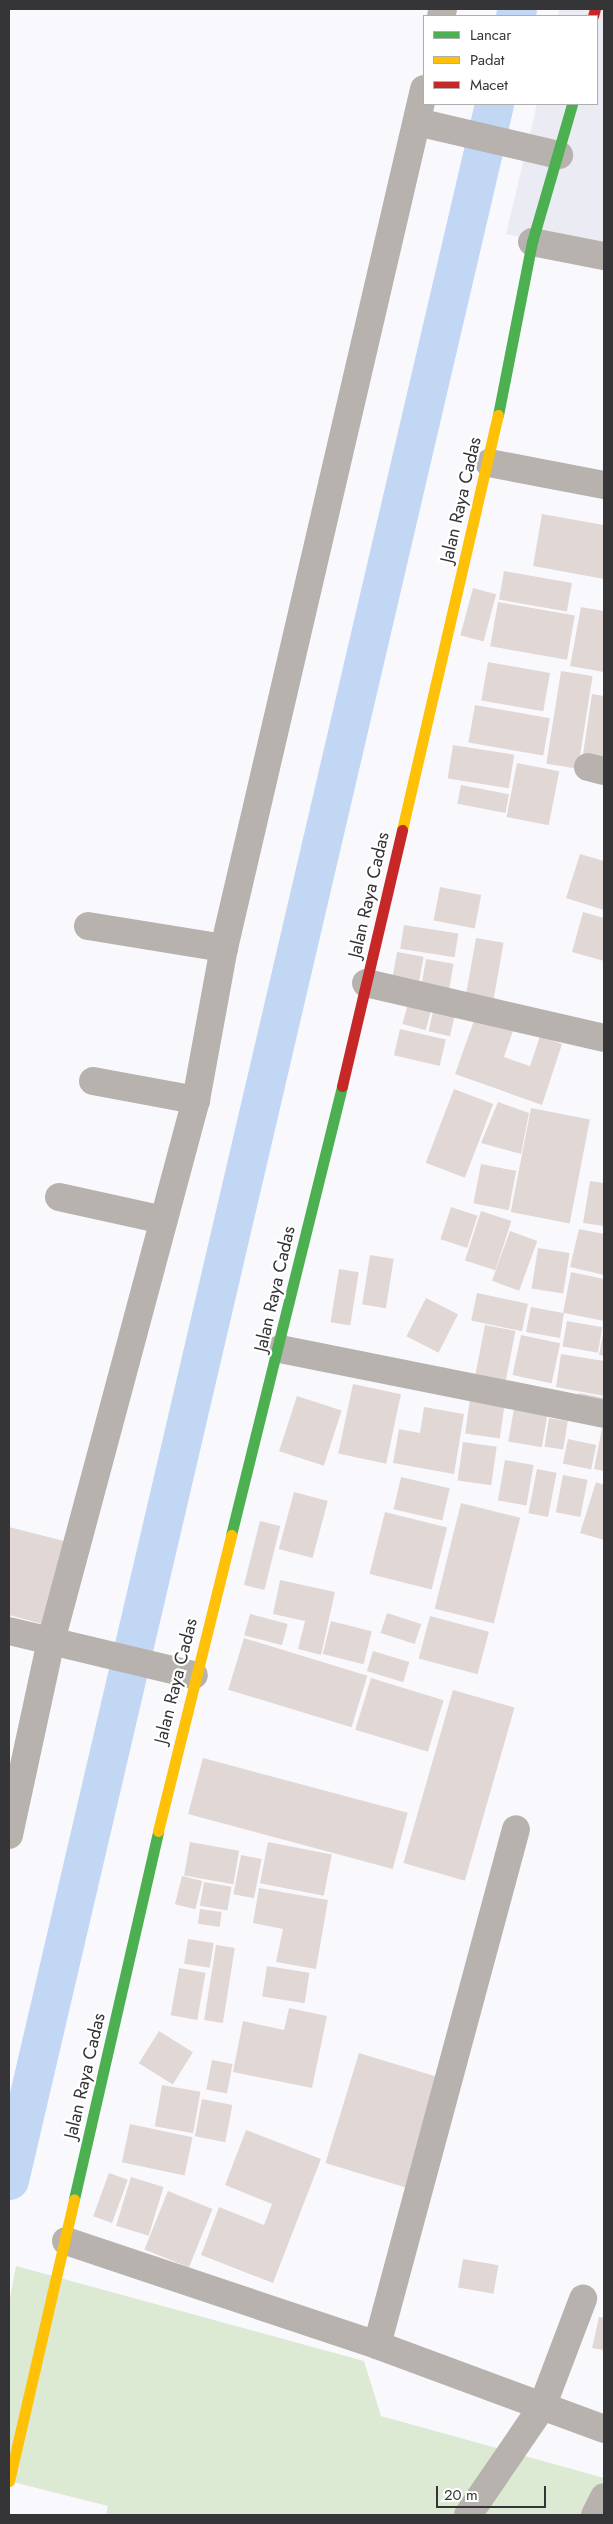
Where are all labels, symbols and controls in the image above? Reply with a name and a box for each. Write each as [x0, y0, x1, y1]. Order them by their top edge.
legend [423, 15, 598, 105]
text: Lancar [470, 24, 511, 46]
text: Padat [470, 49, 504, 71]
text: Macet [470, 74, 508, 96]
street label: Jalan Raya Cadas [436, 435, 486, 565]
street label: Jalan Raya Cadas [344, 830, 394, 960]
street label: Jalan Raya Cadas [250, 1224, 300, 1354]
street label: Jalan Raya Cadas [150, 1616, 202, 1746]
street label: Jalan Raya Cadas [60, 2011, 110, 2141]
scale bar [438, 2476, 548, 2508]
text: 20 m [444, 2484, 478, 2506]

